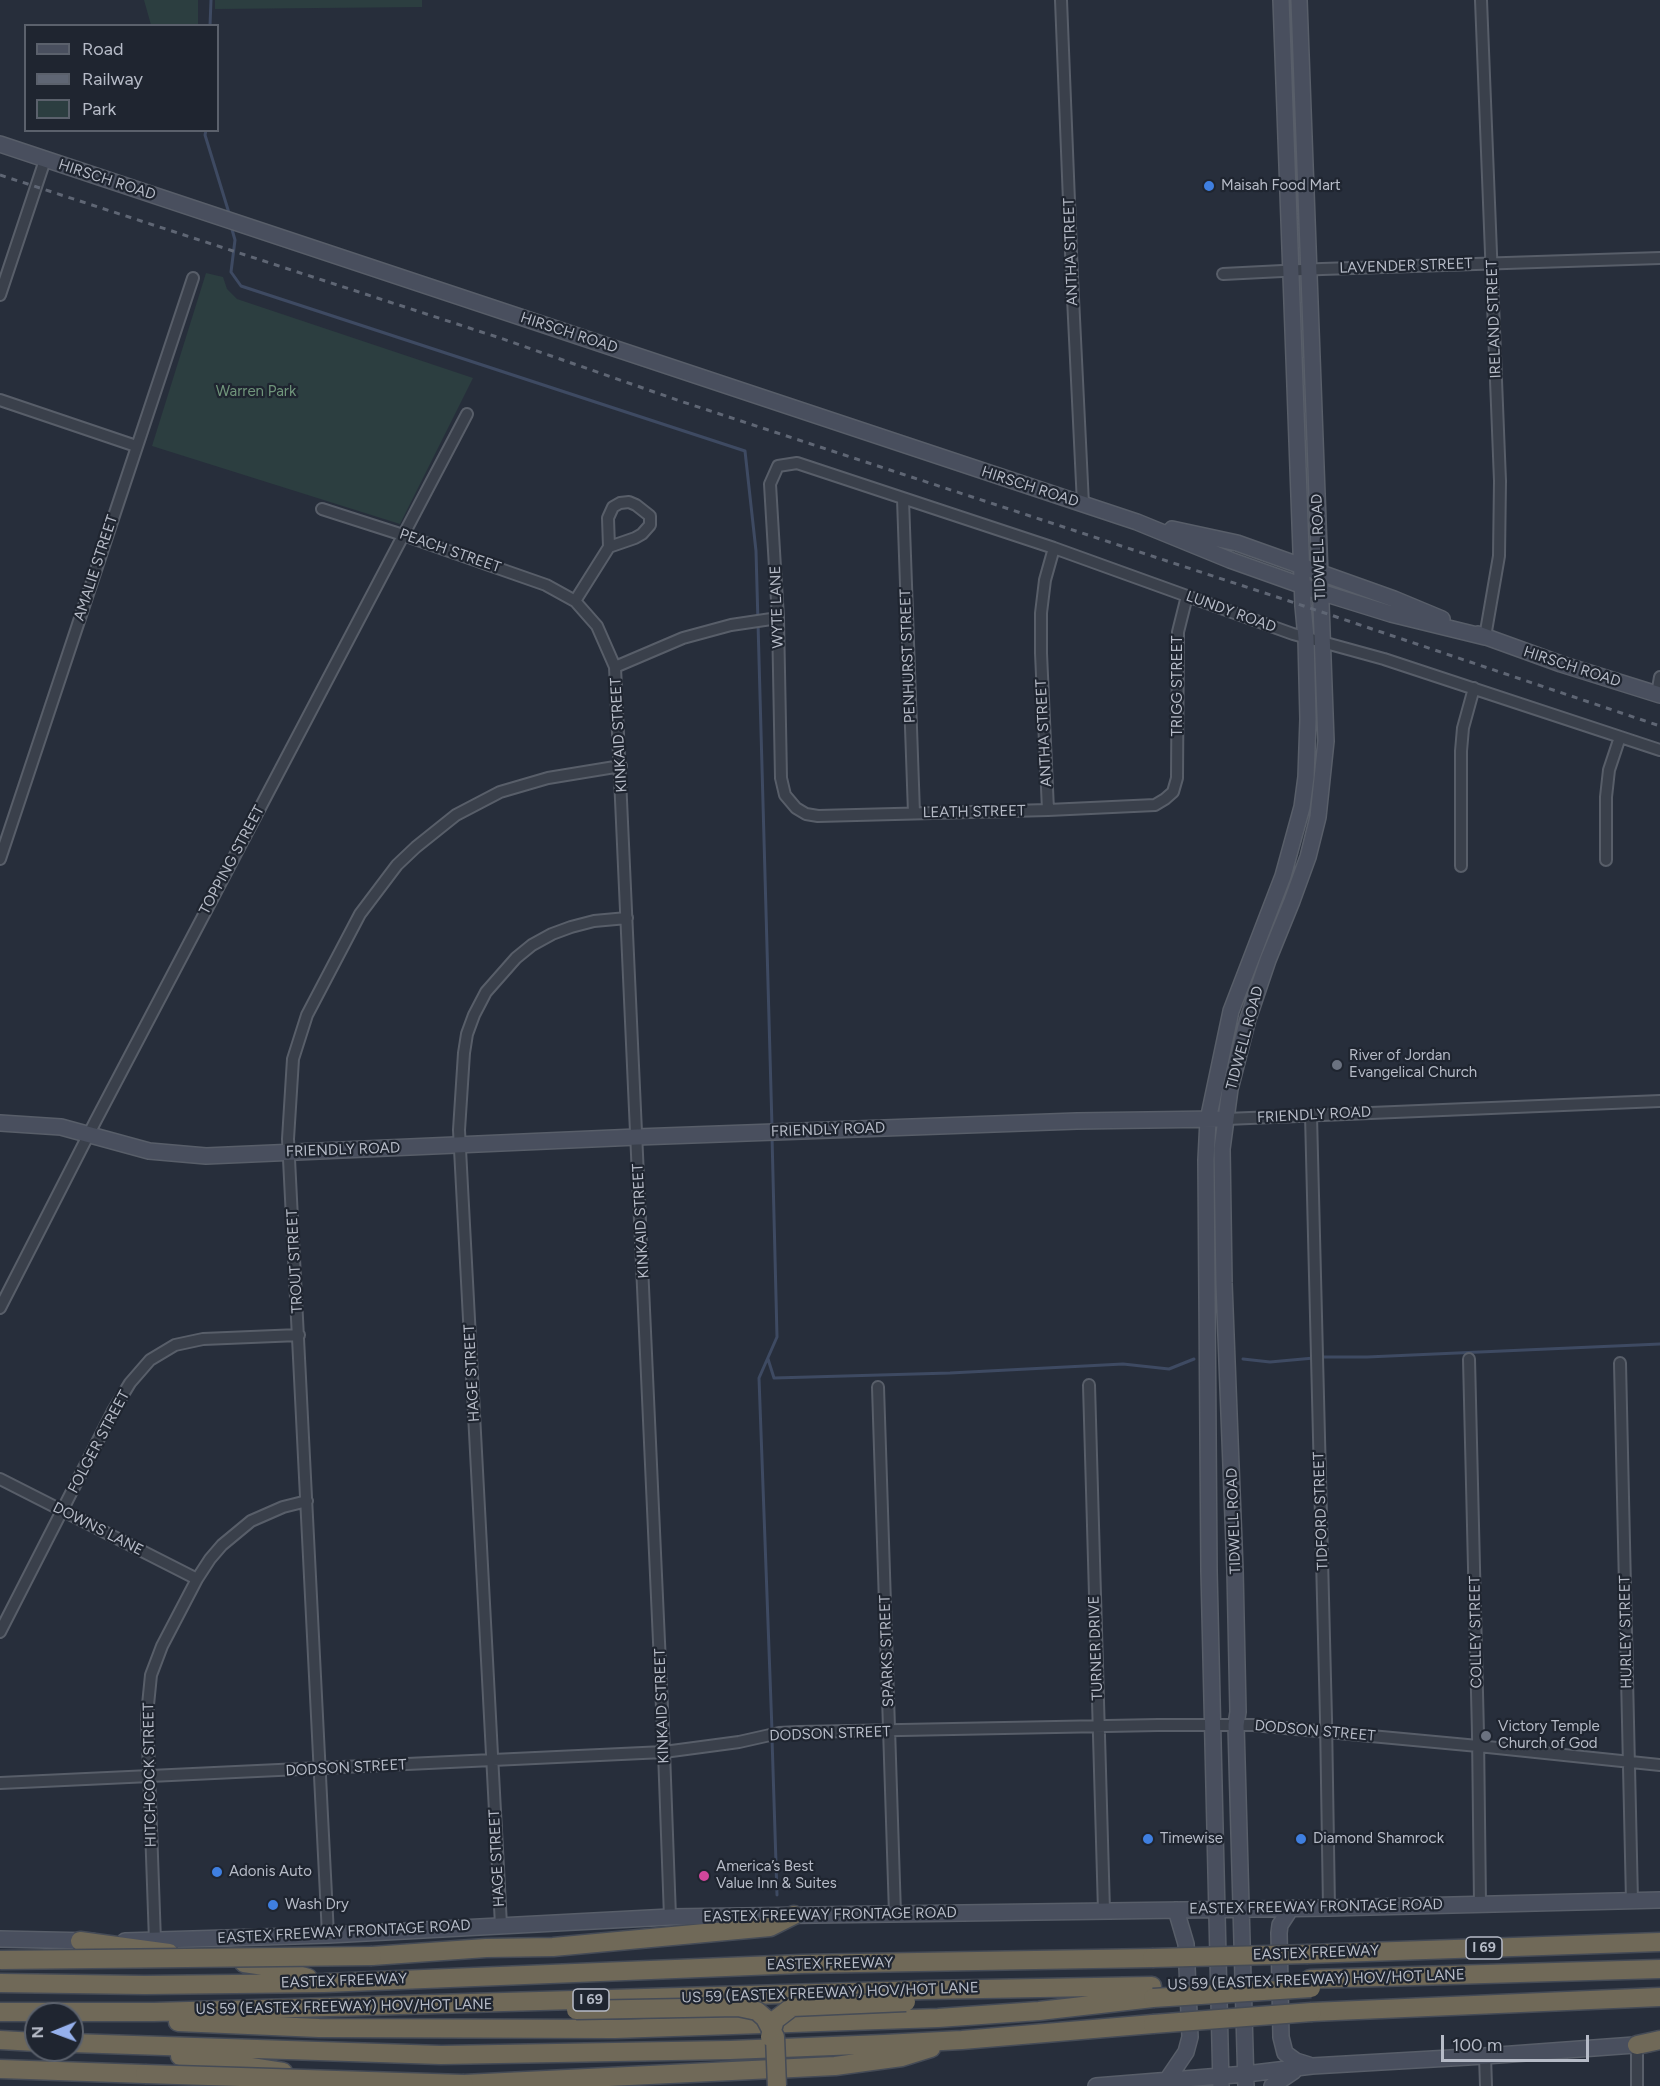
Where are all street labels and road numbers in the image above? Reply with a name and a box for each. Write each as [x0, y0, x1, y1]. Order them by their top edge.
street label: HIRSCH ROAD [56, 156, 158, 204]
street label: ANTHA STREET [1060, 198, 1082, 306]
street label: LAVENDER STREET [1339, 255, 1473, 277]
street label: IRELAND STREET [1483, 259, 1505, 379]
street label: HIRSCH ROAD [518, 309, 620, 357]
street label: HIRSCH ROAD [979, 463, 1081, 511]
street label: TIDWELL ROAD [1308, 493, 1330, 601]
street label: AMALIE STREET [70, 513, 122, 623]
street label: PEACH STREET [397, 525, 503, 577]
street label: WYTE LANE [767, 565, 787, 649]
street label: LUNDY ROAD [1184, 587, 1278, 637]
street label: PENHURST STREET [897, 588, 919, 724]
street label: TRIGG STREET [1169, 635, 1187, 737]
street label: HIRSCH ROAD [1521, 643, 1623, 691]
street label: KINKAID STREET [607, 677, 631, 793]
street label: ANTHA STREET [1032, 679, 1056, 787]
street label: TOPPING STREET [196, 802, 268, 918]
street label: LEATH STREET [922, 802, 1026, 822]
street label: TIDWELL ROAD [1223, 984, 1267, 1092]
street label: FRIENDLY ROAD [1256, 1103, 1372, 1127]
street label: FRIENDLY ROAD [771, 1119, 885, 1141]
street label: FRIENDLY ROAD [286, 1139, 400, 1161]
street label: KINKAID STREET [629, 1163, 653, 1279]
street label: TROUT STREET [283, 1208, 307, 1314]
street label: HAGE STREET [460, 1324, 484, 1422]
street label: FOLGER STREET [64, 1387, 134, 1497]
street label: TIDFORD STREET [1310, 1451, 1332, 1571]
street label: TIDWELL ROAD [1223, 1467, 1245, 1575]
street label: DOWNS LANE [50, 1498, 146, 1560]
street label: HURLEY STREET [1616, 1575, 1636, 1689]
street label: COLLEY STREET [1466, 1576, 1486, 1688]
street label: SPARKS STREET [876, 1595, 898, 1707]
street label: TURNER DRIVE [1085, 1595, 1107, 1701]
street label: KINKAID STREET [651, 1648, 673, 1764]
street label: HITCHCOCK STREET [140, 1702, 160, 1848]
street label: DODSON STREET [1254, 1717, 1376, 1745]
street label: DODSON STREET [769, 1723, 891, 1745]
street label: DODSON STREET [285, 1756, 407, 1780]
street label: HAGE STREET [485, 1809, 509, 1907]
street label: EASTEX FREEWAY FRONTAGE ROAD [1189, 1896, 1443, 1918]
street label: EASTEX FREEWAY FRONTAGE ROAD [703, 1904, 957, 1926]
street label: EASTEX FREEWAY FRONTAGE ROAD [217, 1916, 471, 1948]
road number: I 69 [1466, 1937, 1502, 1959]
street label: EASTEX FREEWAY [1252, 1942, 1380, 1964]
street label: EASTEX FREEWAY [767, 1954, 893, 1974]
street label: US 59 (EASTEX FREEWAY) HOV/HOT LANE [1167, 1966, 1465, 1994]
street label: EASTEX FREEWAY [280, 1970, 408, 1992]
street label: US 59 (EASTEX FREEWAY) HOV/HOT LANE [681, 1979, 979, 2007]
road number: I 69 [573, 1989, 609, 2011]
street label: US 59 (EASTEX FREEWAY) HOV/HOT LANE [195, 1995, 493, 2019]

